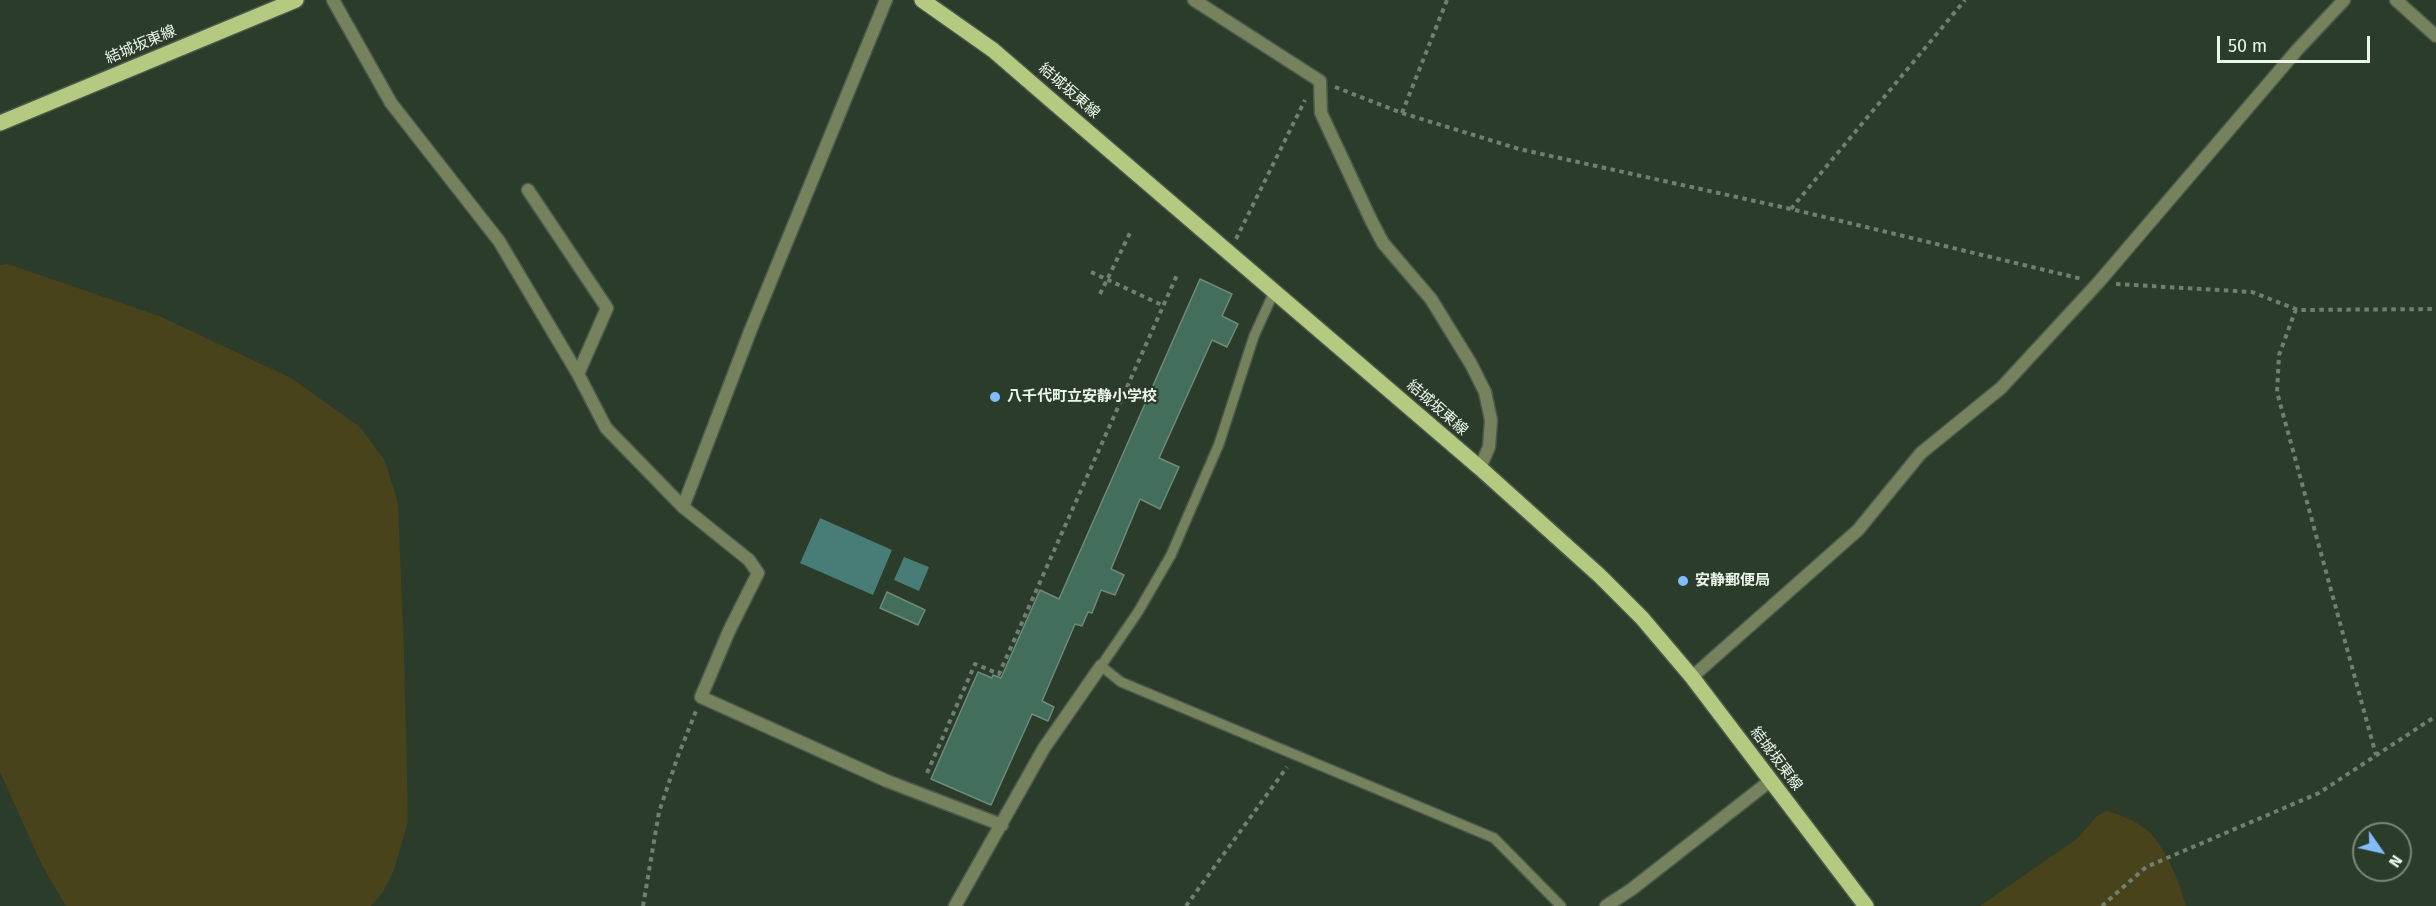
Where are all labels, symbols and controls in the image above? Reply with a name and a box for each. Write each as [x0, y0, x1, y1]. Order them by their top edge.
street label: 結城坂東線 [103, 22, 179, 68]
scale bar [2220, 24, 2373, 62]
text: 50 m [2228, 35, 2267, 57]
street label: 結城坂東線 [1035, 60, 1103, 122]
street label: 結城坂東線 [1403, 377, 1471, 439]
place label: 八千代町立安静小学校 [1007, 388, 1157, 406]
marker: 八千代町立安静小学校 [988, 390, 1002, 404]
place label: 安静郵便局 [1695, 572, 1770, 590]
marker: 安静郵便局 [1676, 574, 1690, 588]
street label: 結城坂東線 [1746, 724, 1806, 794]
north arrow [2352, 822, 2412, 882]
text: N [2385, 852, 2407, 871]

